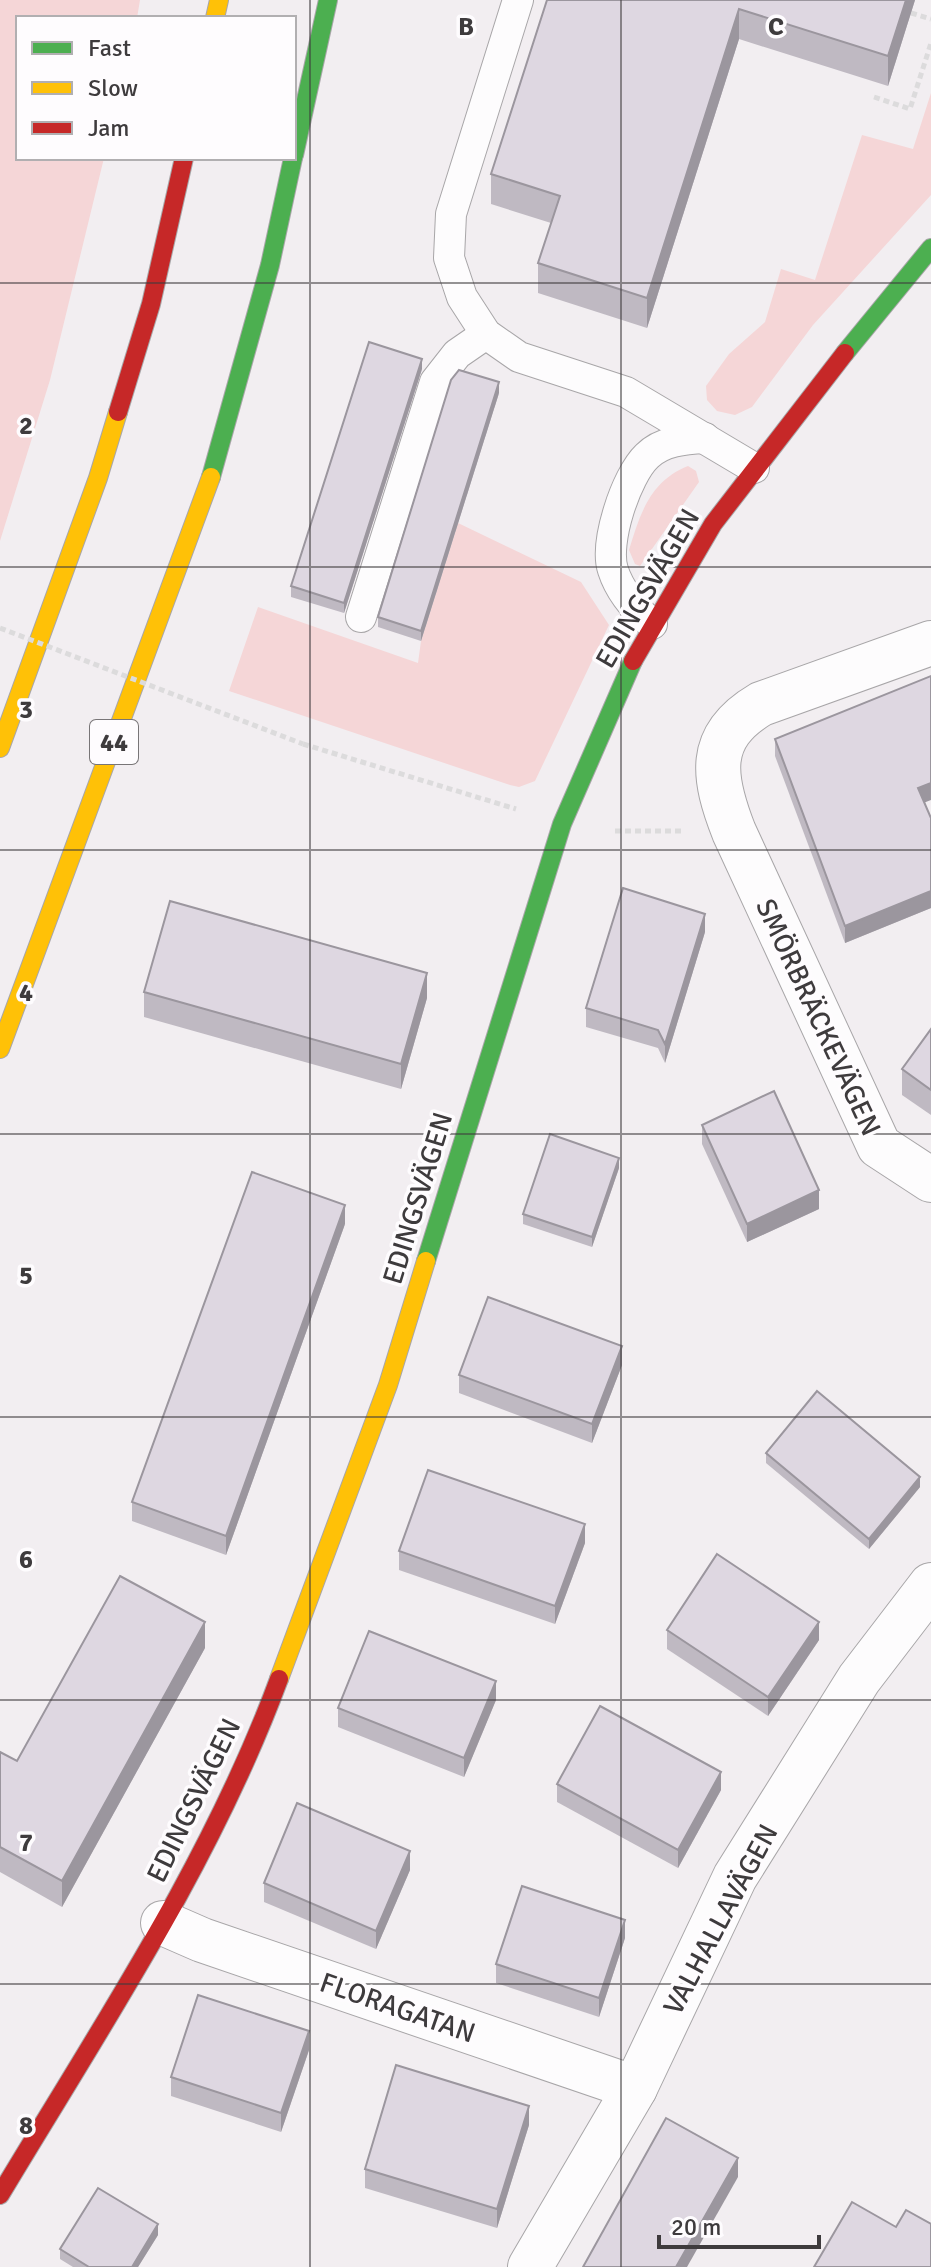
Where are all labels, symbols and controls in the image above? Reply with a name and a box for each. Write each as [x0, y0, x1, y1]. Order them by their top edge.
text: B [458, 11, 474, 43]
text: C [768, 11, 784, 43]
legend [16, 16, 296, 160]
text: Fast [88, 33, 131, 63]
text: Slow [88, 73, 138, 103]
text: Jam [88, 113, 129, 143]
text: 2 [19, 410, 33, 442]
street label: EDINGSVÄGEN [589, 503, 707, 674]
text: 3 [19, 694, 33, 726]
road number: 44 [90, 720, 138, 764]
street label: SMÖRBRÄCKEVÄGEN [748, 894, 888, 1141]
text: 4 [19, 977, 33, 1009]
street label: EDINGSVÄGEN [376, 1108, 460, 1288]
text: 5 [19, 1260, 33, 1292]
text: 6 [19, 1544, 33, 1576]
street label: EDINGSVÄGEN [140, 1713, 248, 1888]
street label: VALHALLAVÄGEN [656, 1818, 785, 2021]
text: 7 [19, 1827, 33, 1859]
street label: FLORAGATAN [316, 1965, 480, 2050]
text: 8 [19, 2110, 33, 2142]
scale bar [659, 2199, 819, 2249]
text: 20 m [671, 2212, 721, 2242]

